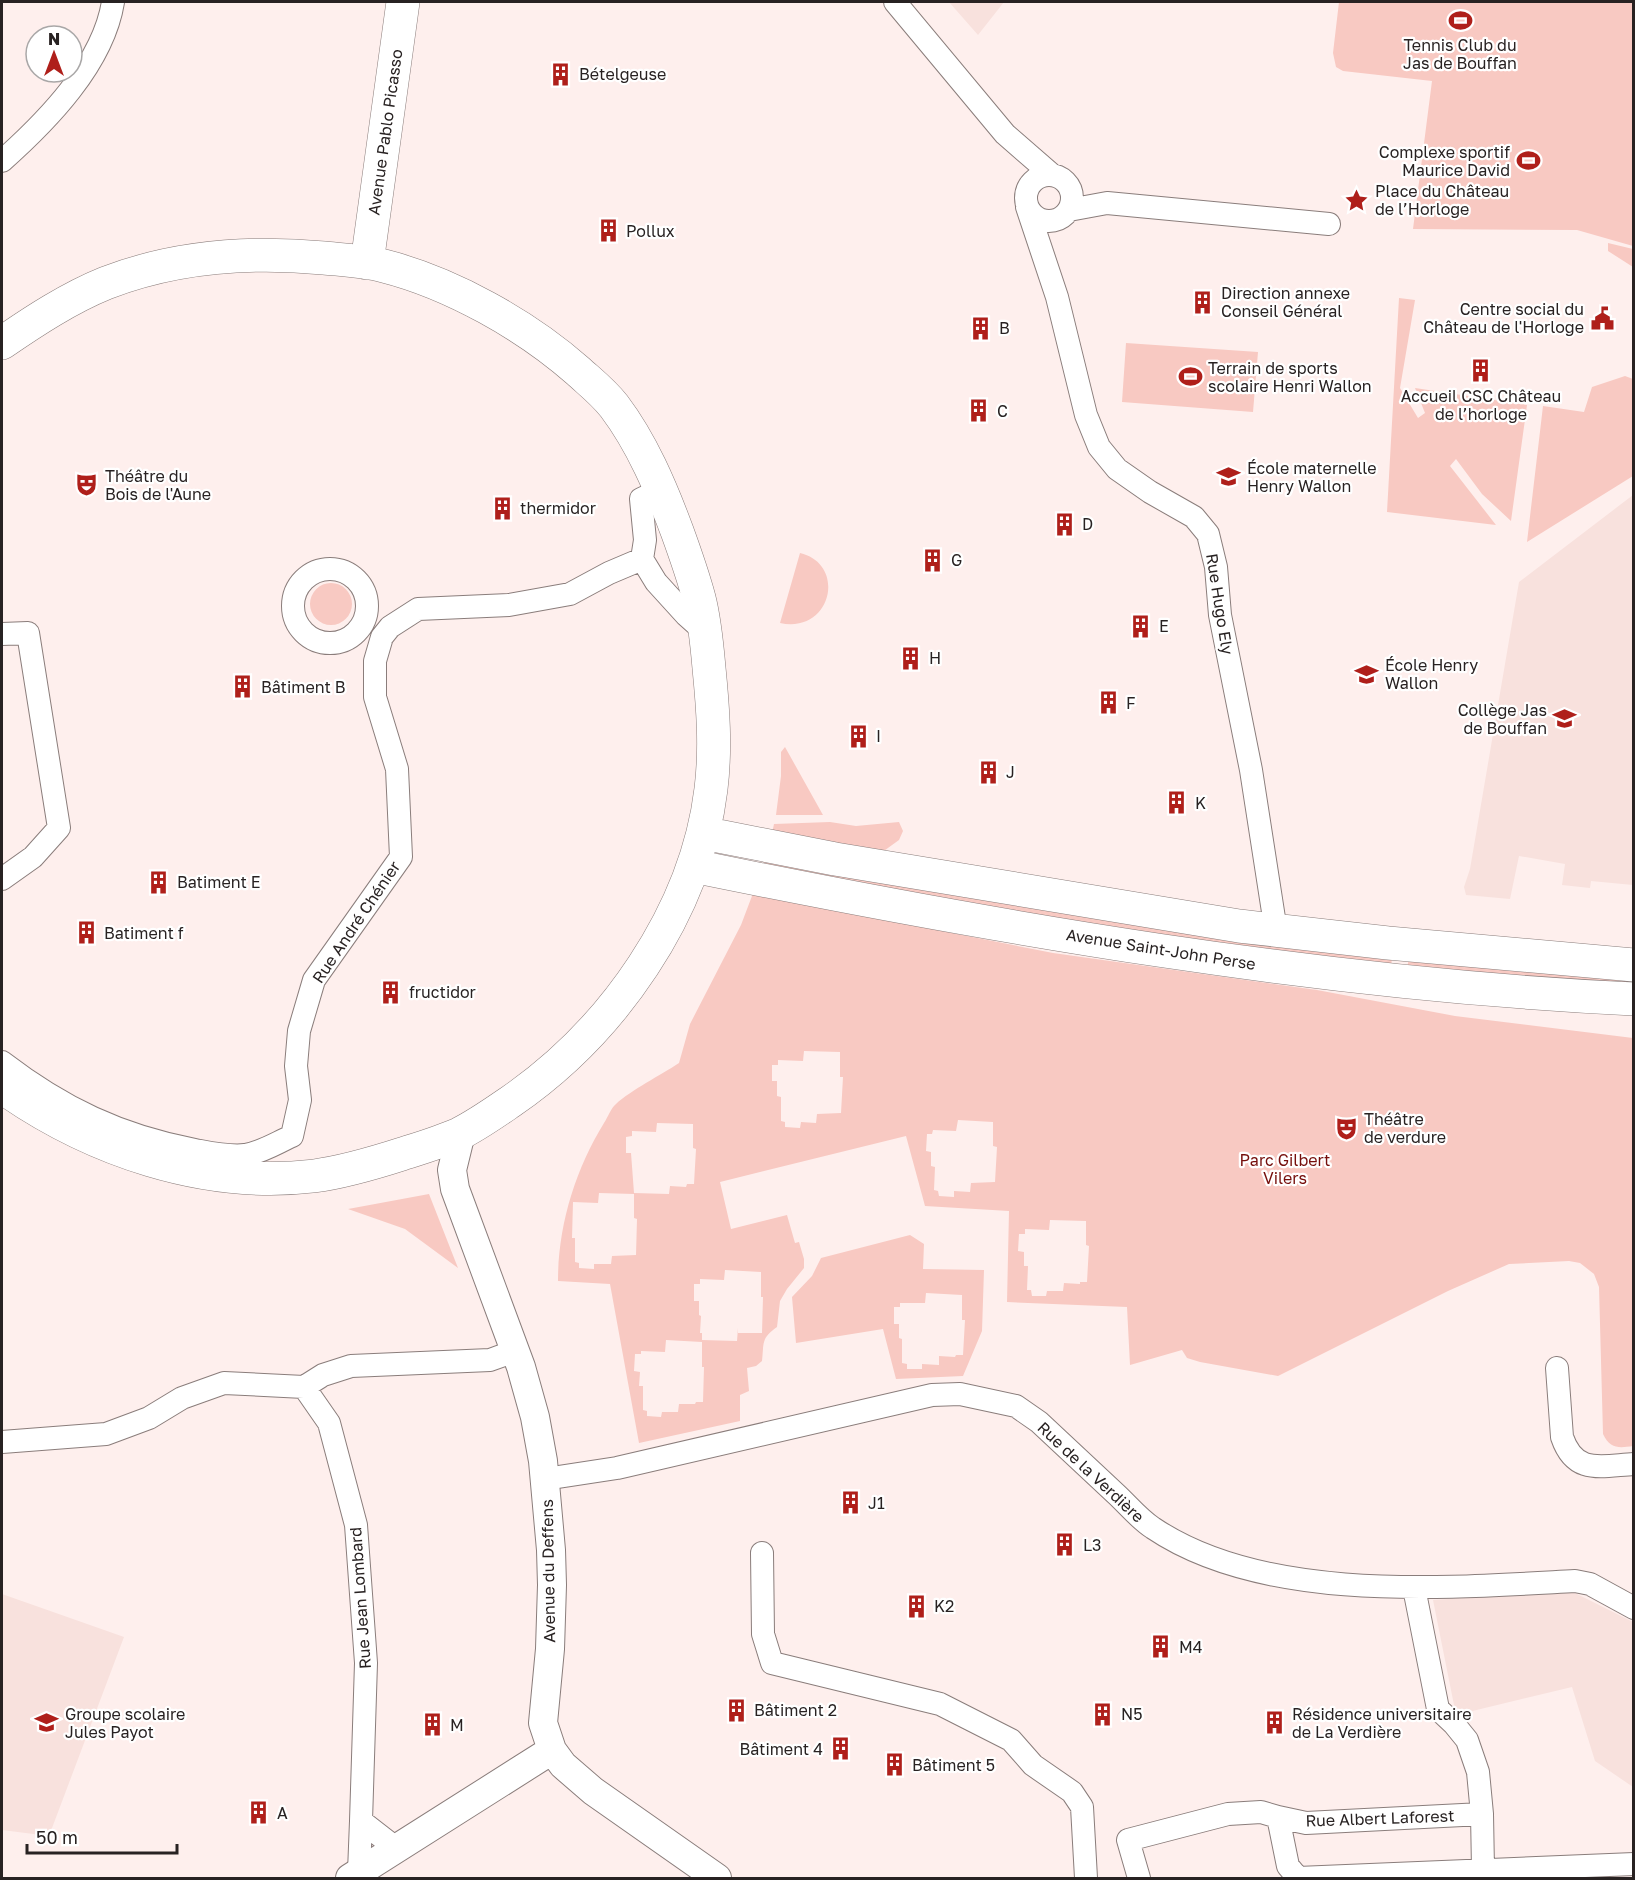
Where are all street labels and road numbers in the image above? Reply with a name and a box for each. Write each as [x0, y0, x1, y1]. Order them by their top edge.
street label: Avenue Pablo Picasso [363, 48, 407, 216]
street label: Rue Hugo Ely [1202, 552, 1238, 656]
street label: Rue André Chénier [308, 857, 404, 987]
street label: Avenue Saint-John Perse [1065, 924, 1257, 974]
street label: Rue de la Verdière [1033, 1417, 1149, 1527]
street label: Avenue du Deffens [537, 1499, 559, 1643]
street label: Rue Jean Lombard [345, 1526, 375, 1670]
street label: Rue Albert Laforest [1305, 1805, 1455, 1831]

